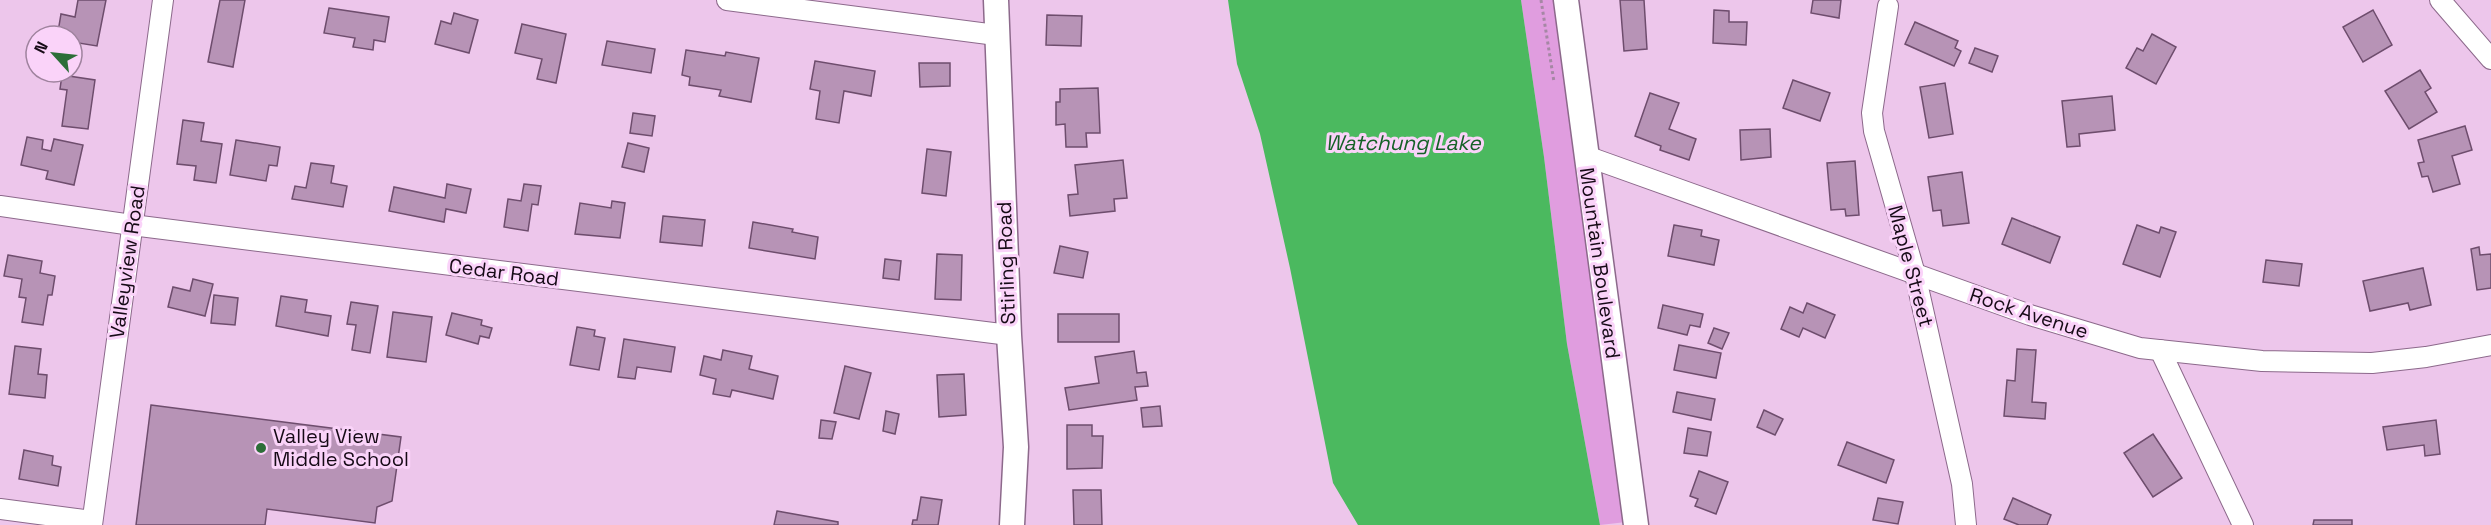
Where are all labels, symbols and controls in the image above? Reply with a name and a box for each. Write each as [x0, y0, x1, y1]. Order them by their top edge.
north arrow [24, 24, 84, 84]
text: N [29, 38, 53, 57]
water label: Watchung Lake [1325, 129, 1482, 156]
street label: Mountain Boulevard [1574, 166, 1626, 360]
street label: Valleyview Road [103, 184, 151, 340]
street label: Stirling Road [991, 201, 1021, 325]
street label: Maple Street [1882, 202, 1940, 330]
street label: Cedar Road [447, 252, 561, 292]
street label: Rock Avenue [1966, 282, 2092, 344]
place label: Valley View Middle School [273, 423, 409, 472]
marker: Valley View Middle School [254, 441, 268, 455]

